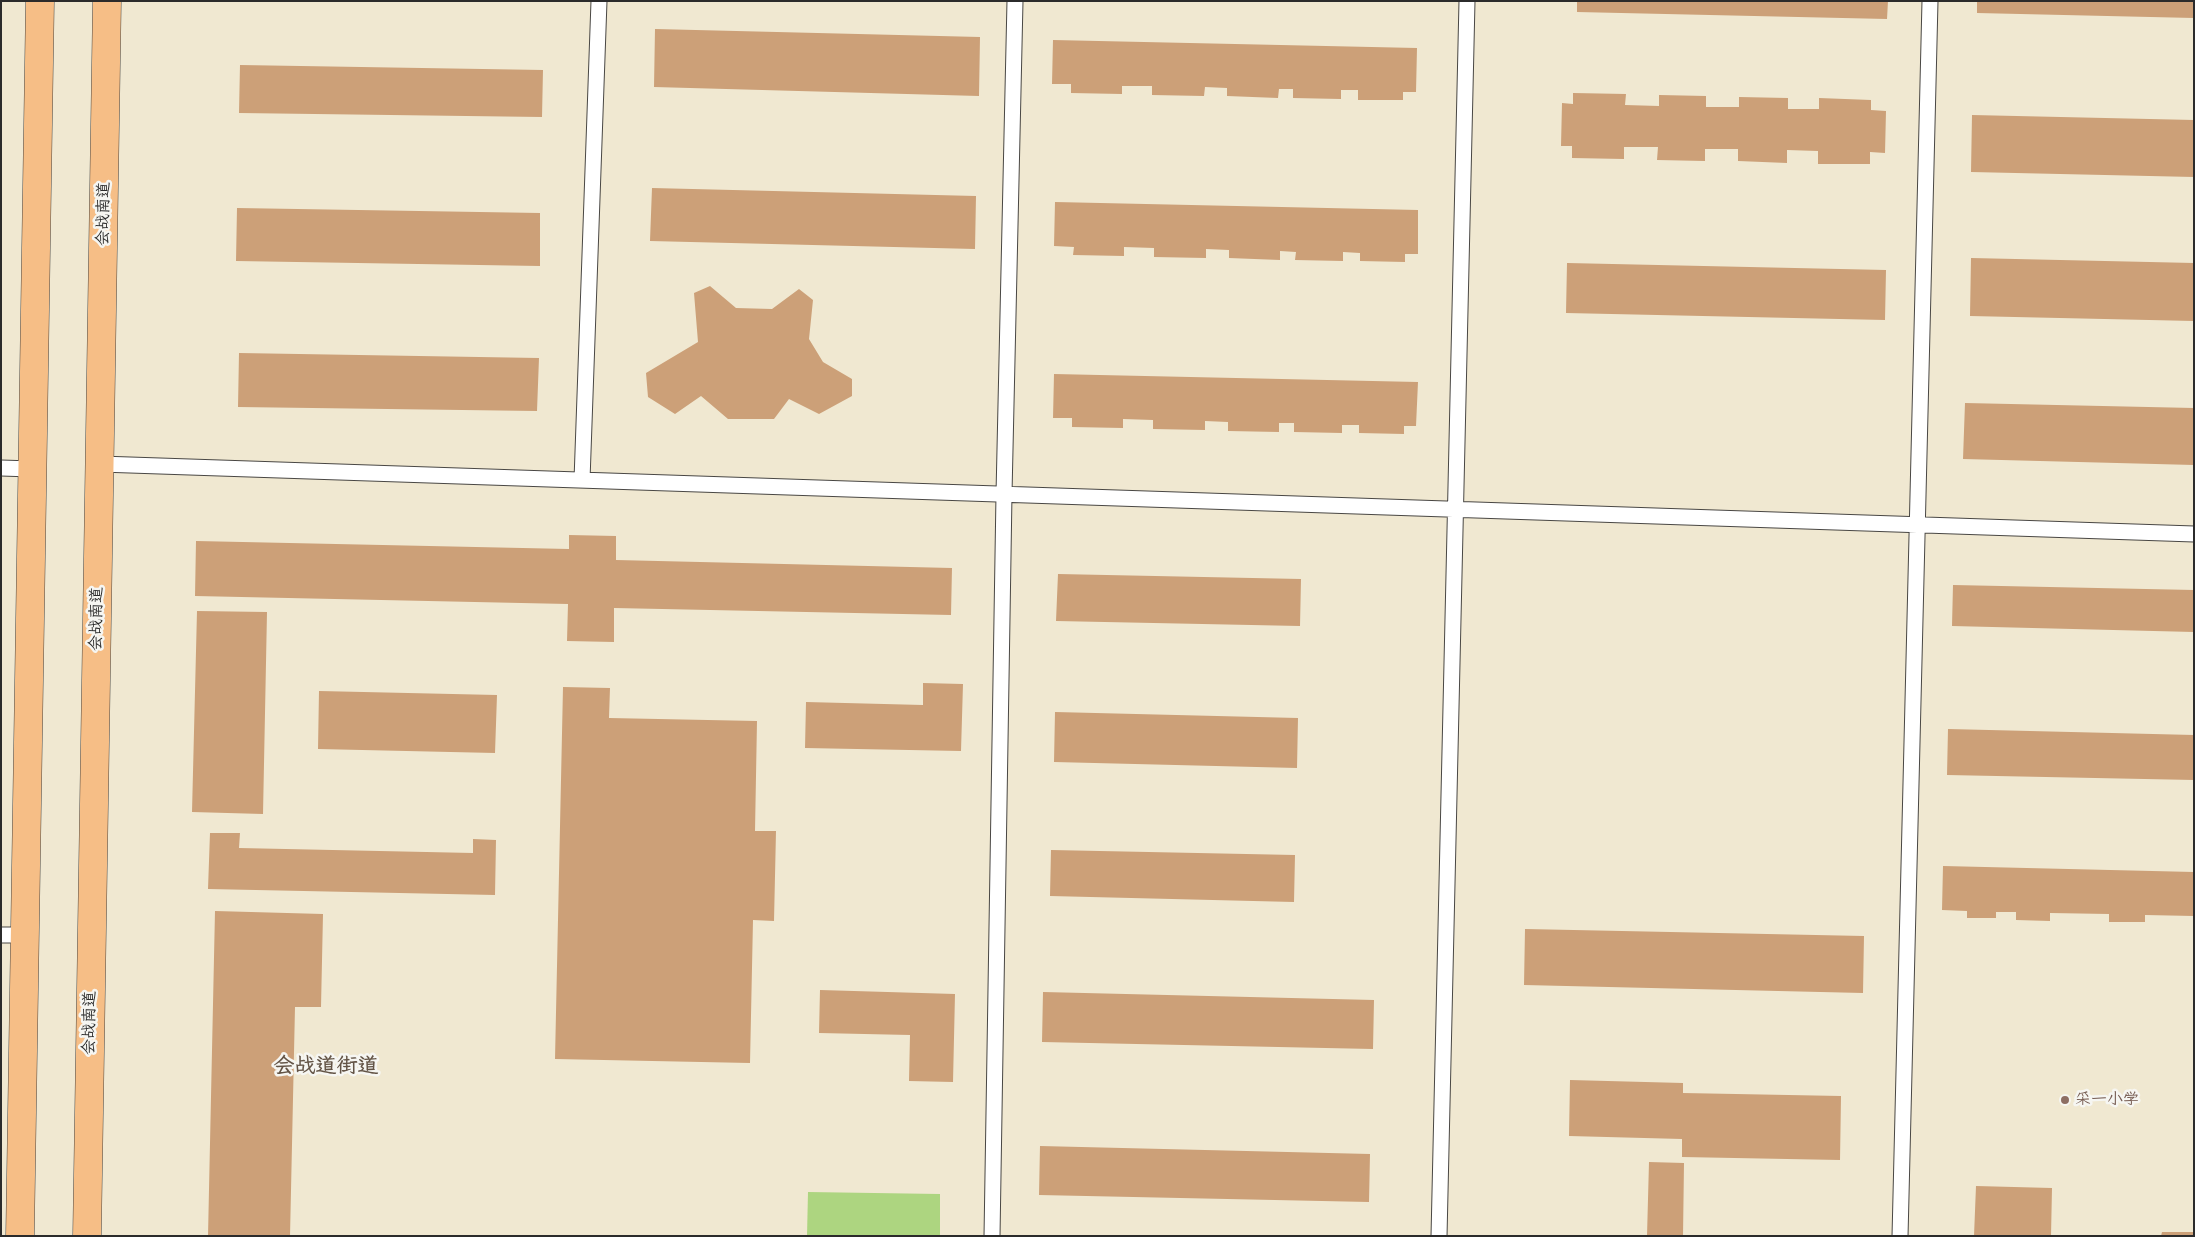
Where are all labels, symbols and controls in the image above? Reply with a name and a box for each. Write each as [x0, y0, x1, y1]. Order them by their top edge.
street label: 会战南道 [94, 182, 114, 246]
street label: 会战南道 [87, 587, 107, 651]
street label: 会战南道 [80, 991, 100, 1055]
district label: 会战道街道 [274, 1054, 378, 1080]
place label: 采一小学 [2075, 1090, 2139, 1110]
marker: 采一小学 [2059, 1094, 2071, 1106]

